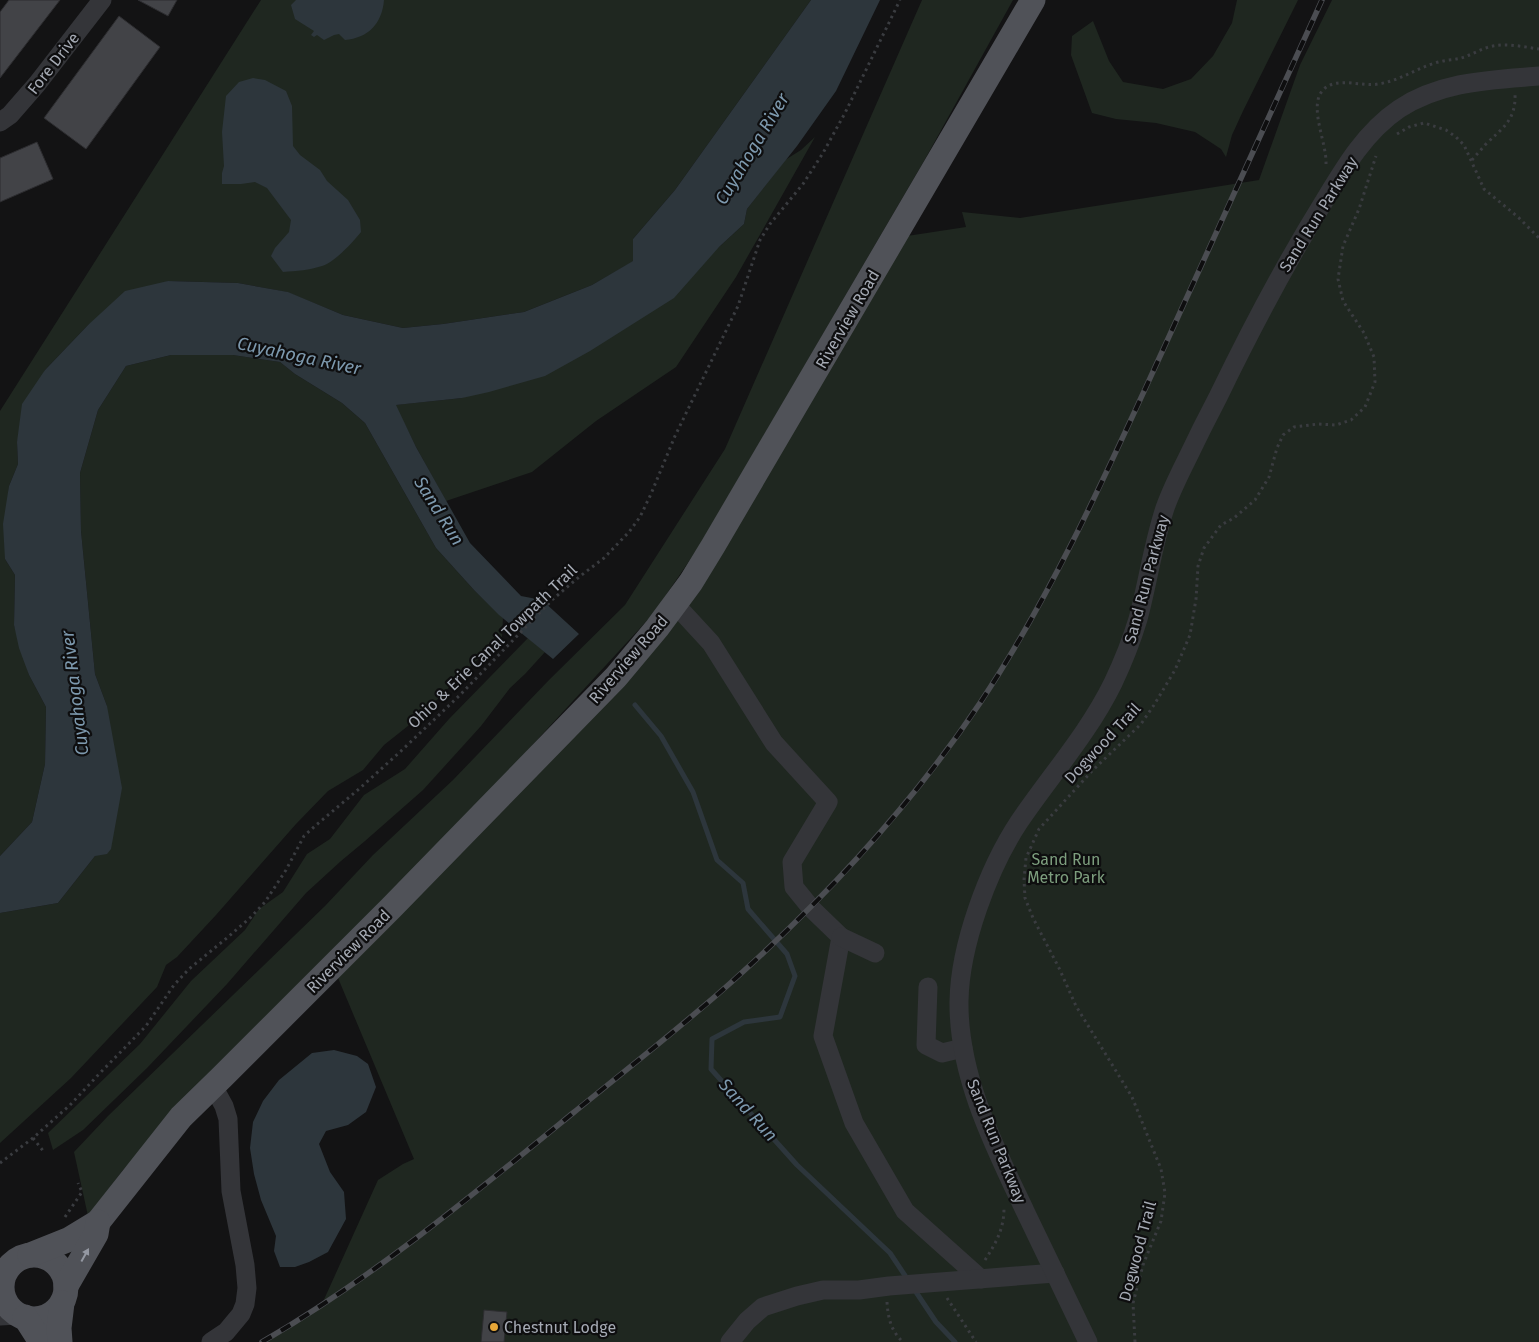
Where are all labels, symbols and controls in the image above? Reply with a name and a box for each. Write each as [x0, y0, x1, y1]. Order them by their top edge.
street label: Fore Drive [23, 29, 83, 98]
water label: Cuyahoga River [710, 88, 794, 209]
street label: Sand Run Parkway [1275, 153, 1362, 275]
street label: Riverview Road [812, 267, 883, 372]
water label: Cuyahoga River [235, 332, 364, 380]
water label: Sand Run [409, 472, 469, 550]
street label: Sand Run Parkway [1120, 513, 1173, 645]
street label: Ohio & Erie Canal Towpath Trail [404, 560, 581, 732]
street label: Riverview Road [585, 611, 672, 707]
water label: Cuyahoga River [56, 628, 94, 757]
street label: Dogwood Trail [1060, 699, 1145, 788]
park label: Sand Run Metro Park [1027, 850, 1106, 887]
street label: Riverview Road [303, 906, 394, 997]
water label: Sand Run [713, 1073, 782, 1146]
street label: Sand Run Parkway [963, 1076, 1030, 1206]
street label: Dogwood Trail [1115, 1199, 1160, 1303]
one-way arrow [80, 1248, 89, 1262]
place label: Chestnut Lodge [504, 1318, 616, 1337]
marker: Chestnut Lodge [488, 1321, 500, 1333]

